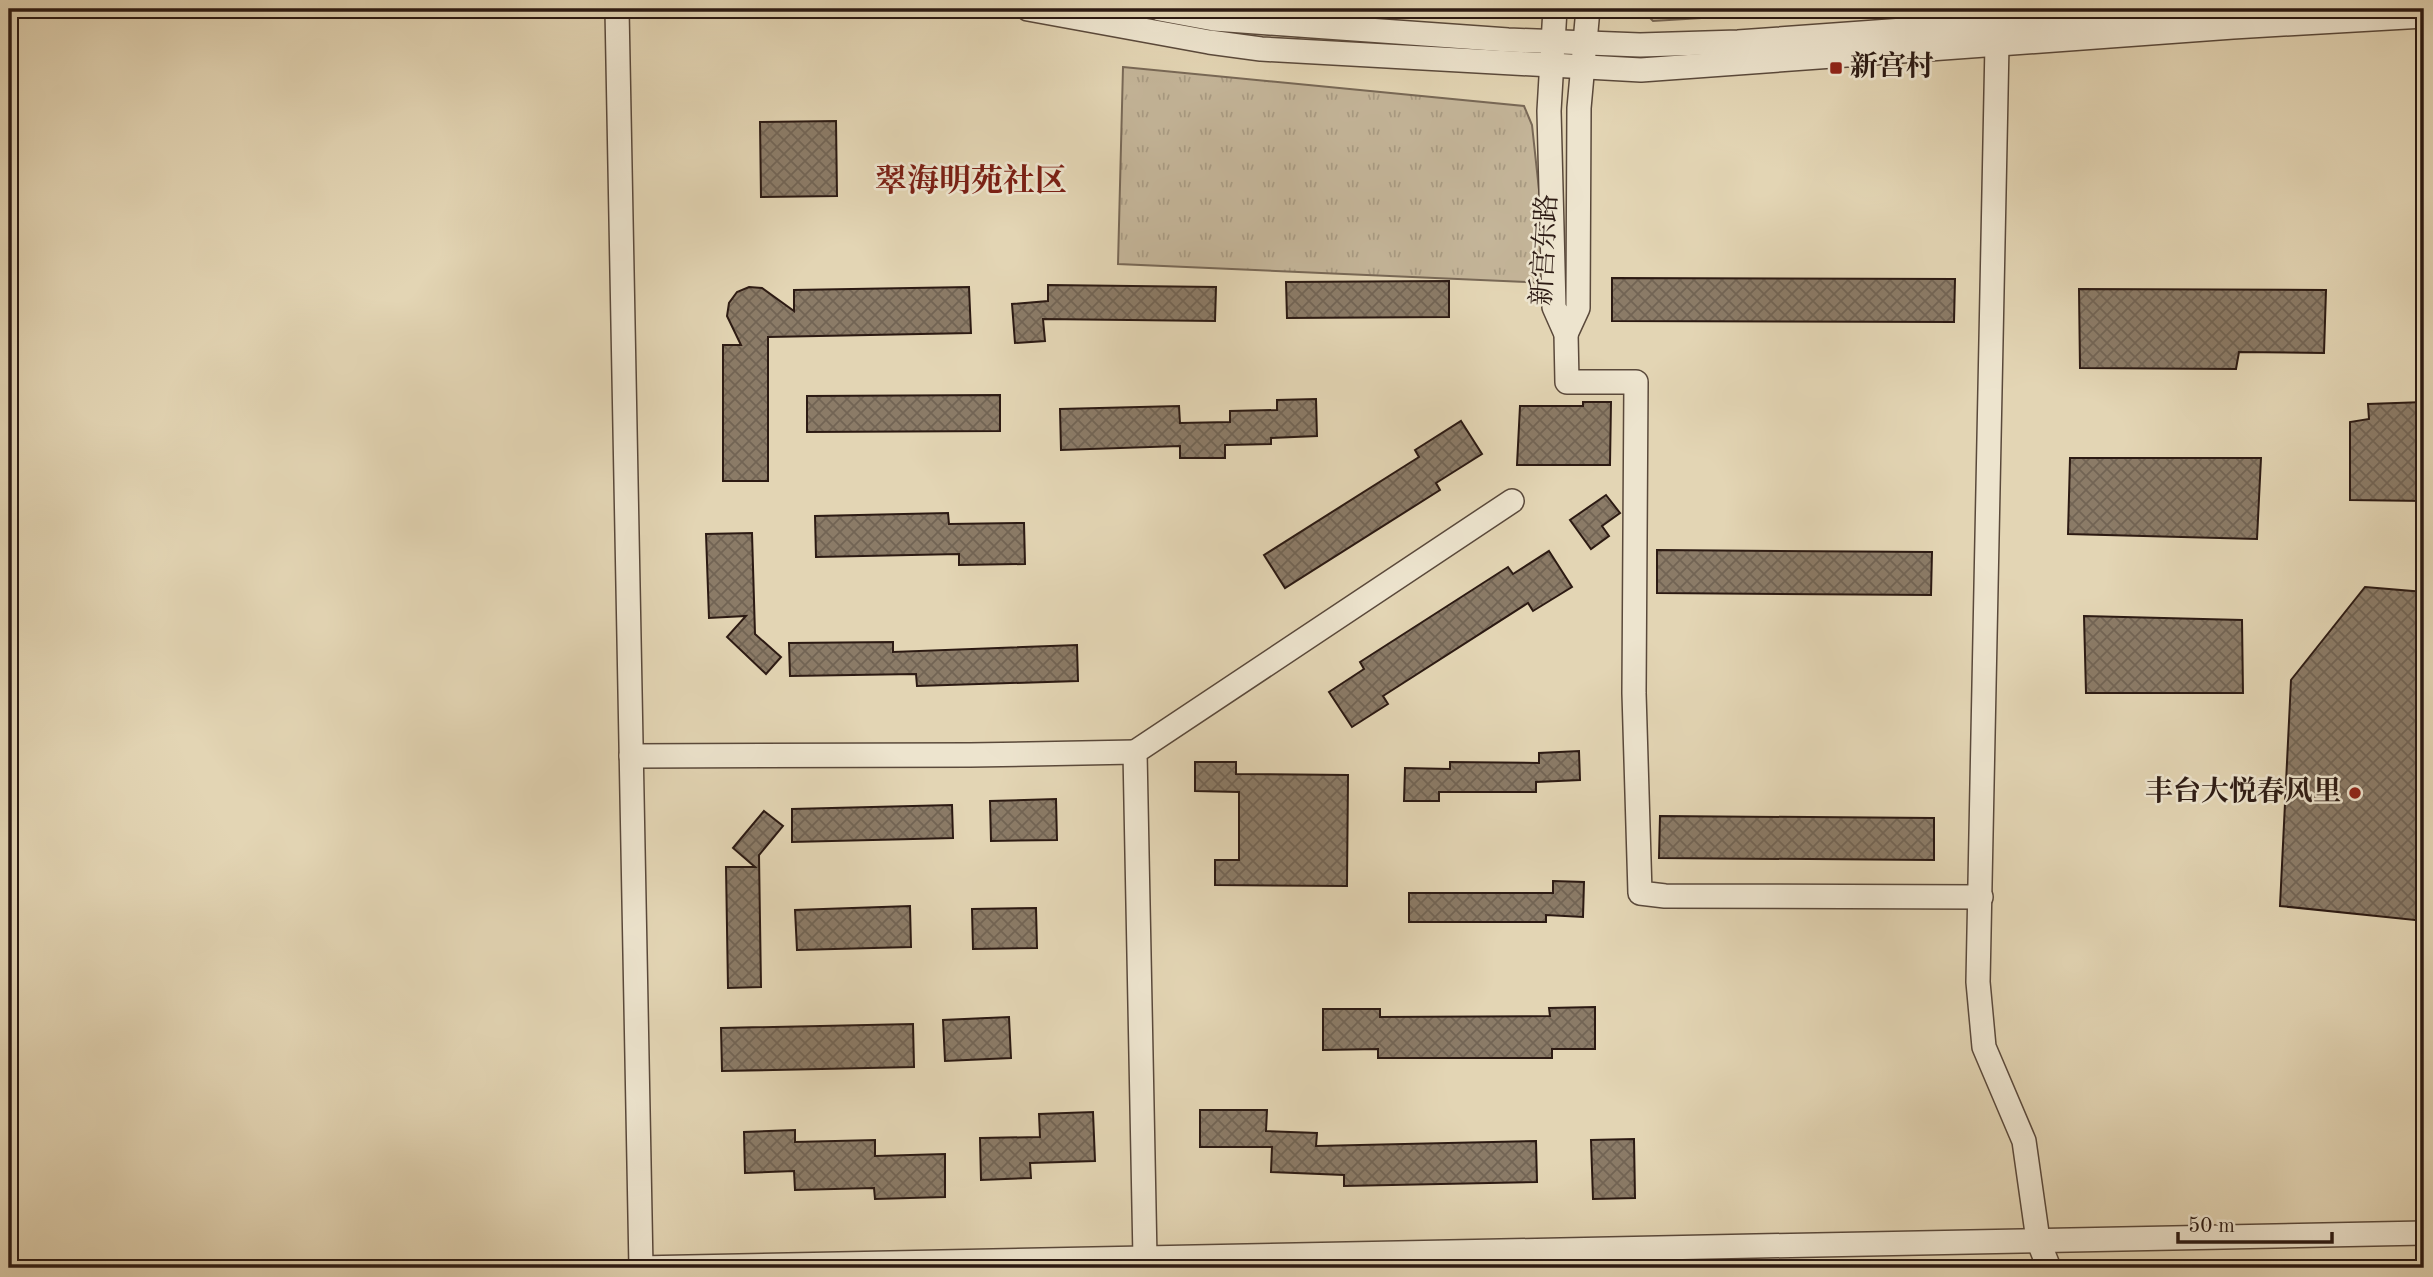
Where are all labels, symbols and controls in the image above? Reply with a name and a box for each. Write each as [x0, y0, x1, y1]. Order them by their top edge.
place label: 新宫村 [1850, 51, 1934, 82]
marker: 新宫村 [1828, 60, 1844, 76]
district label: 翠海明苑社区 [875, 163, 1067, 199]
street label: 新宫东路 [1526, 193, 1563, 307]
place label: 丰台大悦春风里 [2145, 776, 2341, 807]
marker: 丰台大悦春风里 [2347, 785, 2363, 801]
scale bar [2178, 1200, 2332, 1244]
text: 50 m [2188, 1216, 2235, 1237]

